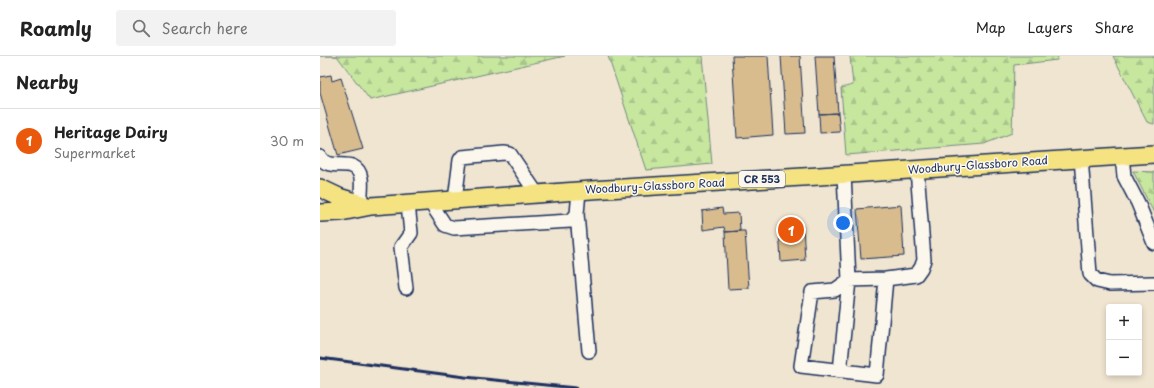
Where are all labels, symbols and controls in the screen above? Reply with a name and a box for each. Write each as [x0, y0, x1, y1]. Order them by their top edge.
search box [116, 10, 396, 46]
text: Roamly [20, 14, 92, 42]
text: Search here [162, 16, 248, 39]
icon: search [130, 17, 152, 39]
text: Map [976, 17, 1006, 38]
text: Layers [1028, 17, 1073, 38]
text: Share [1095, 17, 1134, 38]
text: Nearby [16, 69, 78, 95]
text: Heritage Dairy [54, 120, 168, 143]
text: 1 [26, 131, 32, 150]
text: 30 m [270, 131, 304, 150]
text: Supermarket [54, 143, 136, 162]
street label: Woodbury-Glassboro Road [907, 151, 1048, 178]
road number: CR 553 [739, 171, 785, 187]
street label: Woodbury-Glassboro Road [585, 173, 725, 198]
your location [833, 213, 853, 233]
pin: 1 [778, 215, 804, 245]
map controls [1106, 304, 1142, 376]
button: + [1106, 304, 1142, 340]
button: − [1106, 340, 1142, 376]

